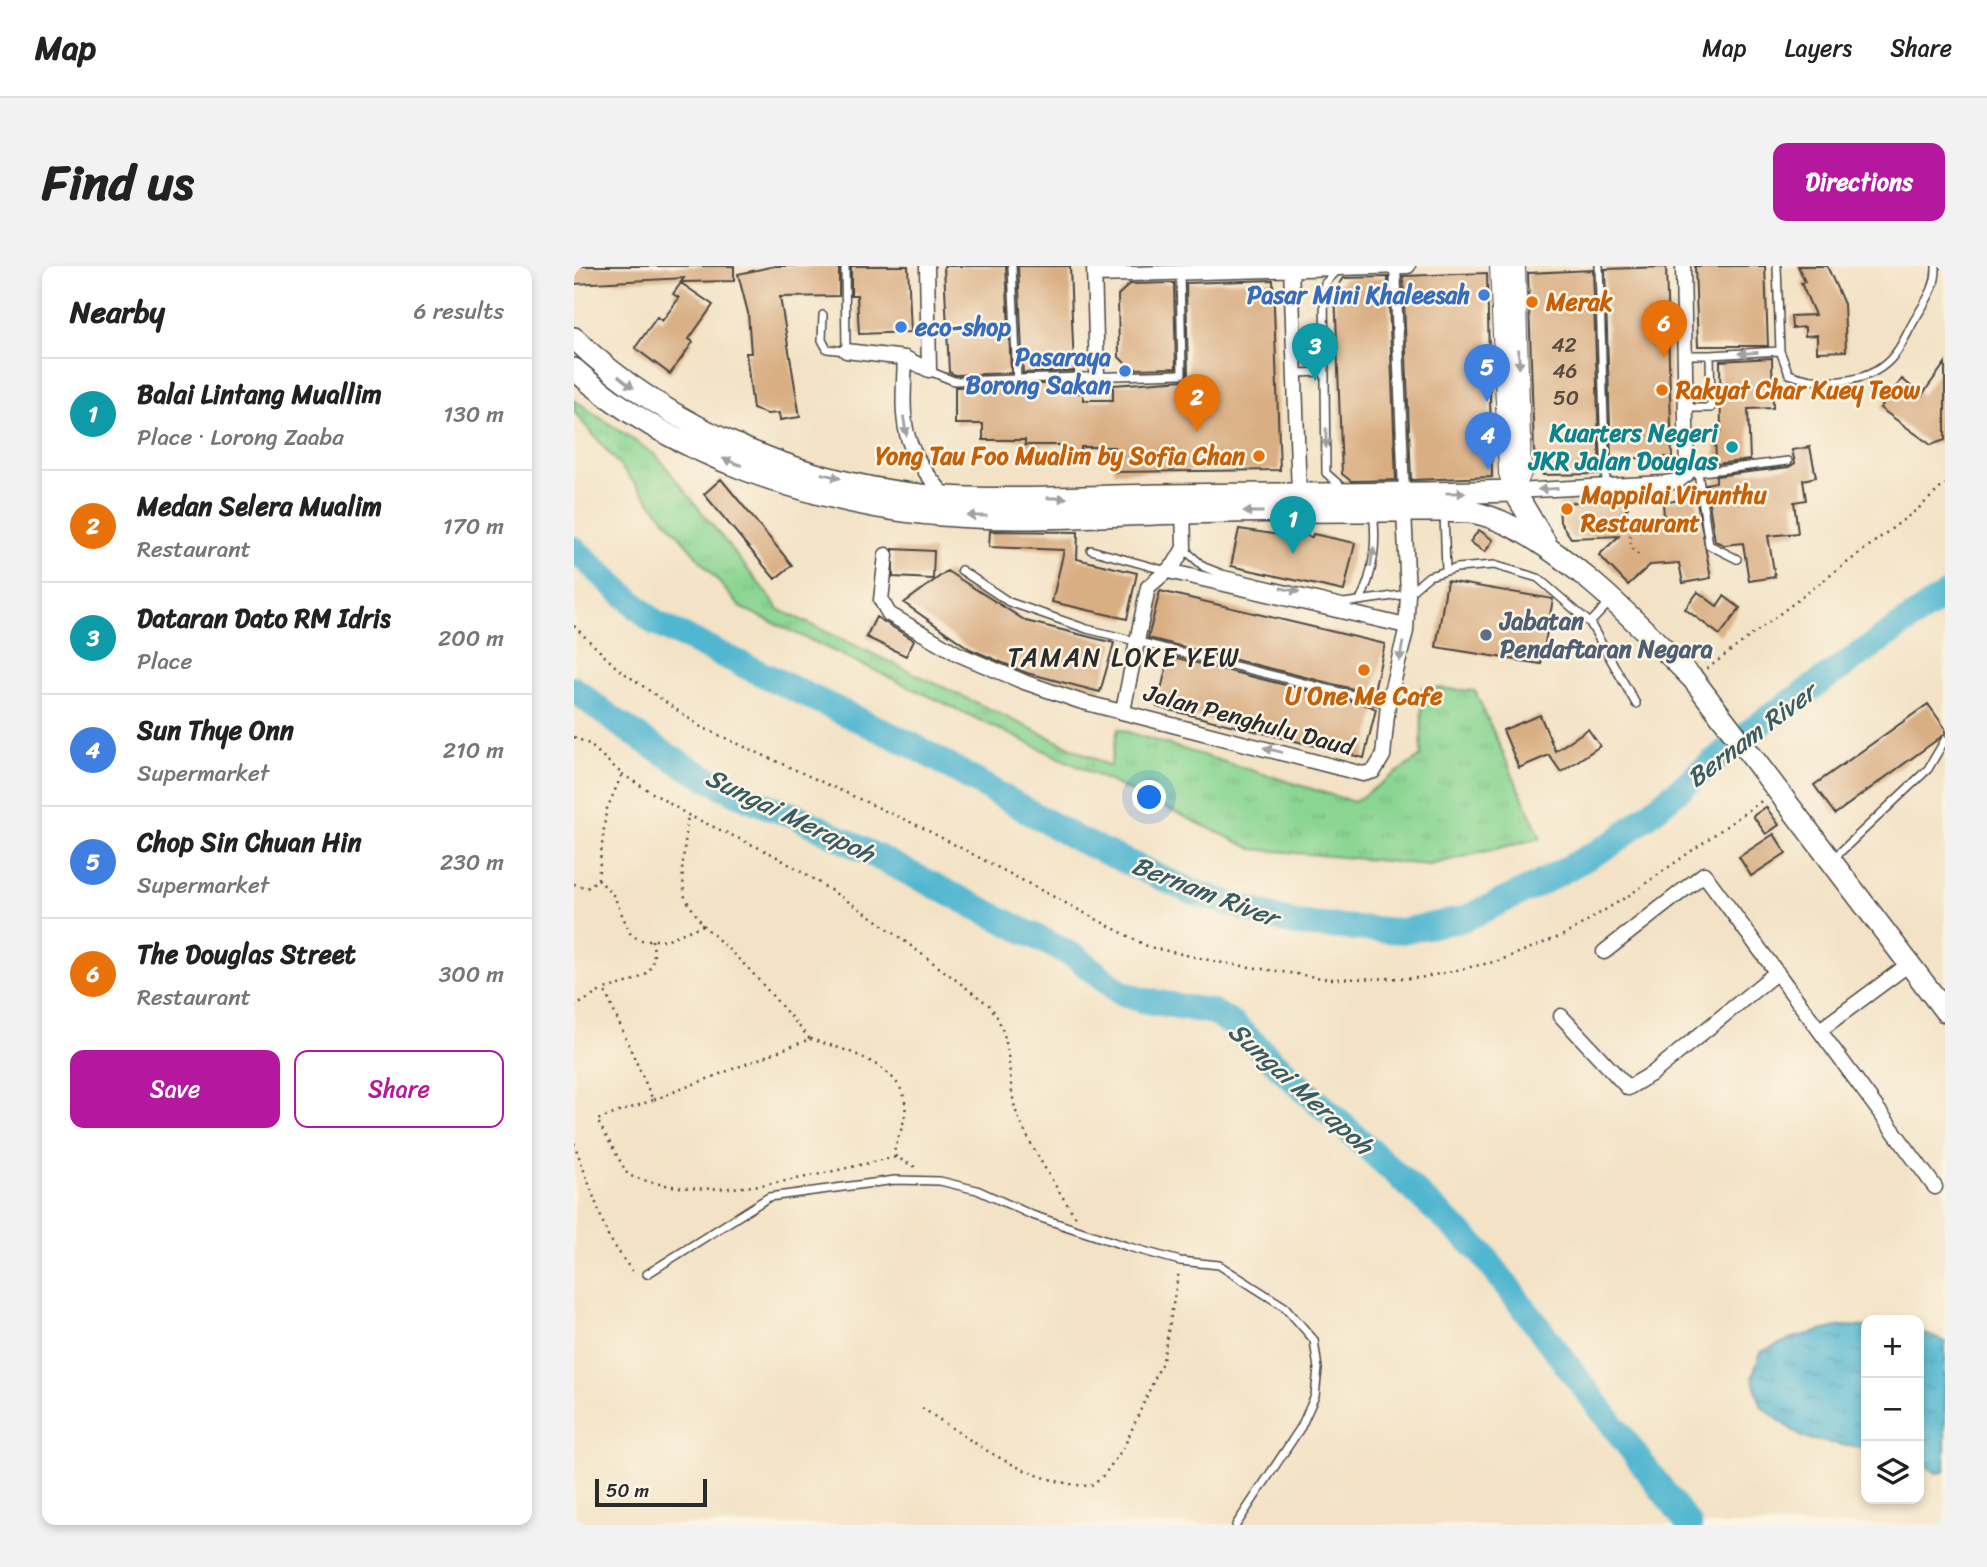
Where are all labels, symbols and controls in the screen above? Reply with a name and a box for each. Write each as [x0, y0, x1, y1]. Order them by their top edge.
text: Map [35, 19, 96, 77]
text: Map [1702, 27, 1747, 69]
text: Layers [1785, 27, 1852, 69]
text: Share [1890, 27, 1952, 69]
text: Find us [42, 139, 194, 226]
button: Directions [1773, 143, 1945, 221]
place label: Pasar Mini Khaleesah [1247, 274, 1470, 316]
place label: Merak [1545, 281, 1613, 323]
text: Nearby [70, 285, 165, 339]
marker: Pasar Mini Khaleesah [1476, 287, 1492, 303]
text: 6 results [414, 291, 504, 332]
marker: Merak [1524, 294, 1540, 310]
pin: 6 [1641, 300, 1687, 358]
place label: eco-shop [914, 306, 1011, 348]
marker: eco-shop [893, 319, 909, 335]
pin: 3 [1292, 323, 1338, 381]
house number: 42 [1551, 326, 1577, 364]
place label: Pasaraya Borong Sakan [965, 336, 1111, 406]
pin: 5 [1464, 344, 1510, 402]
one-way arrow [1737, 347, 1759, 358]
one-way arrow [1513, 348, 1525, 370]
house number: 46 [1552, 352, 1578, 390]
marker: Pasaraya Borong Sakan [1117, 363, 1133, 379]
place label: Rakyat Char Kuey Teow [1675, 369, 1921, 411]
text: Balai Lintang Muallim [137, 371, 382, 417]
one-way arrow [617, 374, 635, 389]
pin: 2 [1174, 374, 1220, 432]
house number: 50 [1553, 379, 1579, 417]
marker: Rakyat Char Kuey Teow [1654, 382, 1670, 398]
text: 1 [88, 394, 98, 435]
text: 130 m [443, 394, 504, 435]
pin: 4 [1465, 412, 1511, 470]
place label: Kuarters Negeri JKR Jalan Douglas [1527, 412, 1719, 482]
one-way arrow [900, 415, 911, 437]
text: Place · Lorong Zaaba [137, 417, 344, 458]
one-way arrow [1320, 428, 1331, 450]
place label: Yong Tau Foo Mualim by Sofia Chan [875, 435, 1245, 477]
marker: Kuarters Negeri JKR Jalan Douglas [1724, 439, 1740, 455]
marker: Yong Tau Foo Mualim by Sofia Chan [1251, 448, 1267, 464]
one-way arrow [722, 457, 743, 468]
one-way arrow [820, 471, 842, 482]
place label: Mappilai Virunthu Restaurant [1580, 474, 1768, 544]
text: Medan Selera Mualim [137, 483, 382, 529]
one-way arrow [1537, 484, 1559, 495]
one-way arrow [1445, 487, 1467, 498]
one-way arrow [1046, 492, 1068, 504]
pin: 1 [1270, 496, 1316, 554]
marker: Mappilai Virunthu Restaurant [1559, 501, 1575, 517]
text: 2 [86, 506, 100, 547]
text: 170 m [443, 506, 504, 547]
one-way arrow [1242, 506, 1264, 518]
one-way arrow [965, 511, 987, 522]
text: Restaurant [137, 529, 251, 570]
one-way arrow [1367, 546, 1378, 568]
one-way arrow [1279, 585, 1301, 596]
text: Dataran Dato RM Idris [137, 595, 391, 641]
place label: Jabatan Pendaftaran Negara [1498, 600, 1713, 670]
text: 3 [87, 618, 99, 659]
text: 200 m [438, 618, 504, 659]
marker: Jabatan Pendaftaran Negara [1478, 627, 1494, 643]
district label: TAMAN LOKE YEW [1008, 634, 1240, 680]
text: Place [137, 641, 192, 682]
one-way arrow [1396, 641, 1407, 663]
marker: U One Me Cafe [1356, 662, 1372, 678]
water label: Bernam River [1676, 668, 1830, 799]
street label: Jalan Penghulu Daud [1139, 672, 1361, 769]
place label: U One Me Cafe [1285, 675, 1443, 717]
text: Sun Thye Onn [137, 707, 294, 753]
text: 4 [86, 730, 100, 771]
text: 210 m [443, 730, 504, 771]
one-way arrow [1262, 744, 1284, 755]
text: Supermarket [137, 753, 269, 794]
water label: Sungai Merapoh [698, 754, 884, 877]
your location [1132, 780, 1166, 814]
text: Chop Sin Chuan Hin [137, 819, 362, 865]
text: 5 [86, 842, 100, 883]
text: 230 m [440, 842, 504, 883]
water label: Bernam River [1125, 842, 1289, 941]
text: Supermarket [137, 865, 269, 906]
text: The Douglas Street [137, 931, 356, 977]
text: 6 [86, 954, 100, 995]
text: 300 m [439, 954, 504, 995]
text: Restaurant [137, 977, 251, 1018]
water label: Sungai Merapoh [1218, 1010, 1386, 1168]
button: Save [70, 1050, 280, 1128]
button: Share [294, 1050, 504, 1128]
map controls [1861, 1315, 1924, 1504]
button: + [1861, 1315, 1924, 1378]
button: − [1861, 1378, 1924, 1441]
button: layers [1861, 1441, 1924, 1504]
text: 50 m [606, 1474, 649, 1507]
scale bar [595, 1476, 707, 1508]

